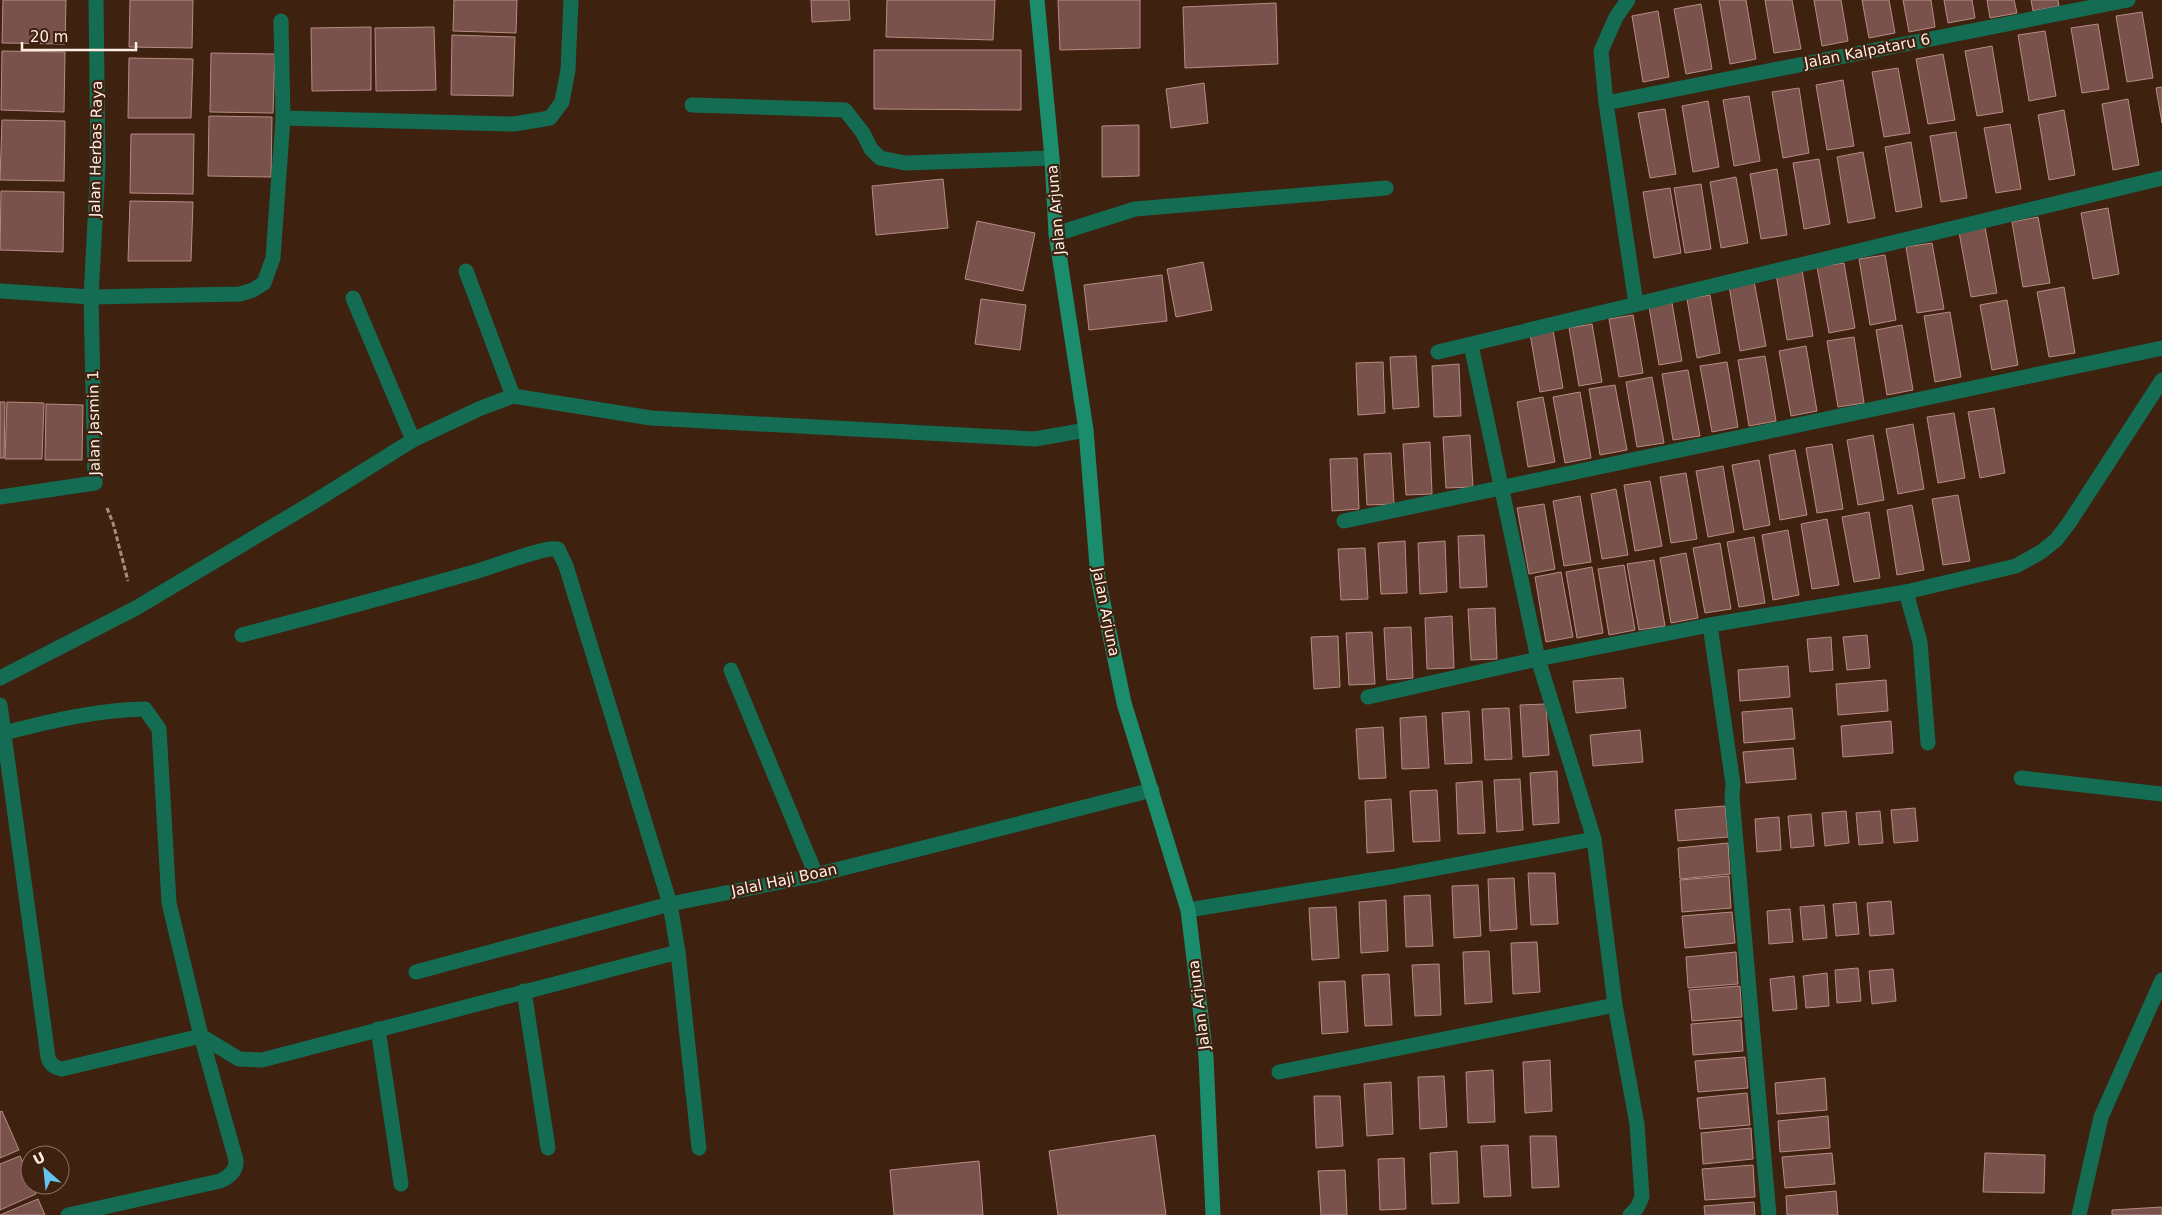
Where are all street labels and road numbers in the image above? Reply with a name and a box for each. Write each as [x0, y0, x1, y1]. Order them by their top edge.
street label: Jalan Kalpataru 6 [1801, 30, 1932, 72]
street label: Jalan Herbas Raya [86, 81, 106, 218]
street label: Jalan Arjuna [1043, 164, 1069, 257]
street label: Jalan Jasmin 1 [84, 370, 104, 477]
street label: Jalan Arjuna [1088, 565, 1123, 658]
street label: Jalal Haji Boan [728, 860, 839, 900]
street label: Jalan Arjuna [1185, 959, 1214, 1052]

